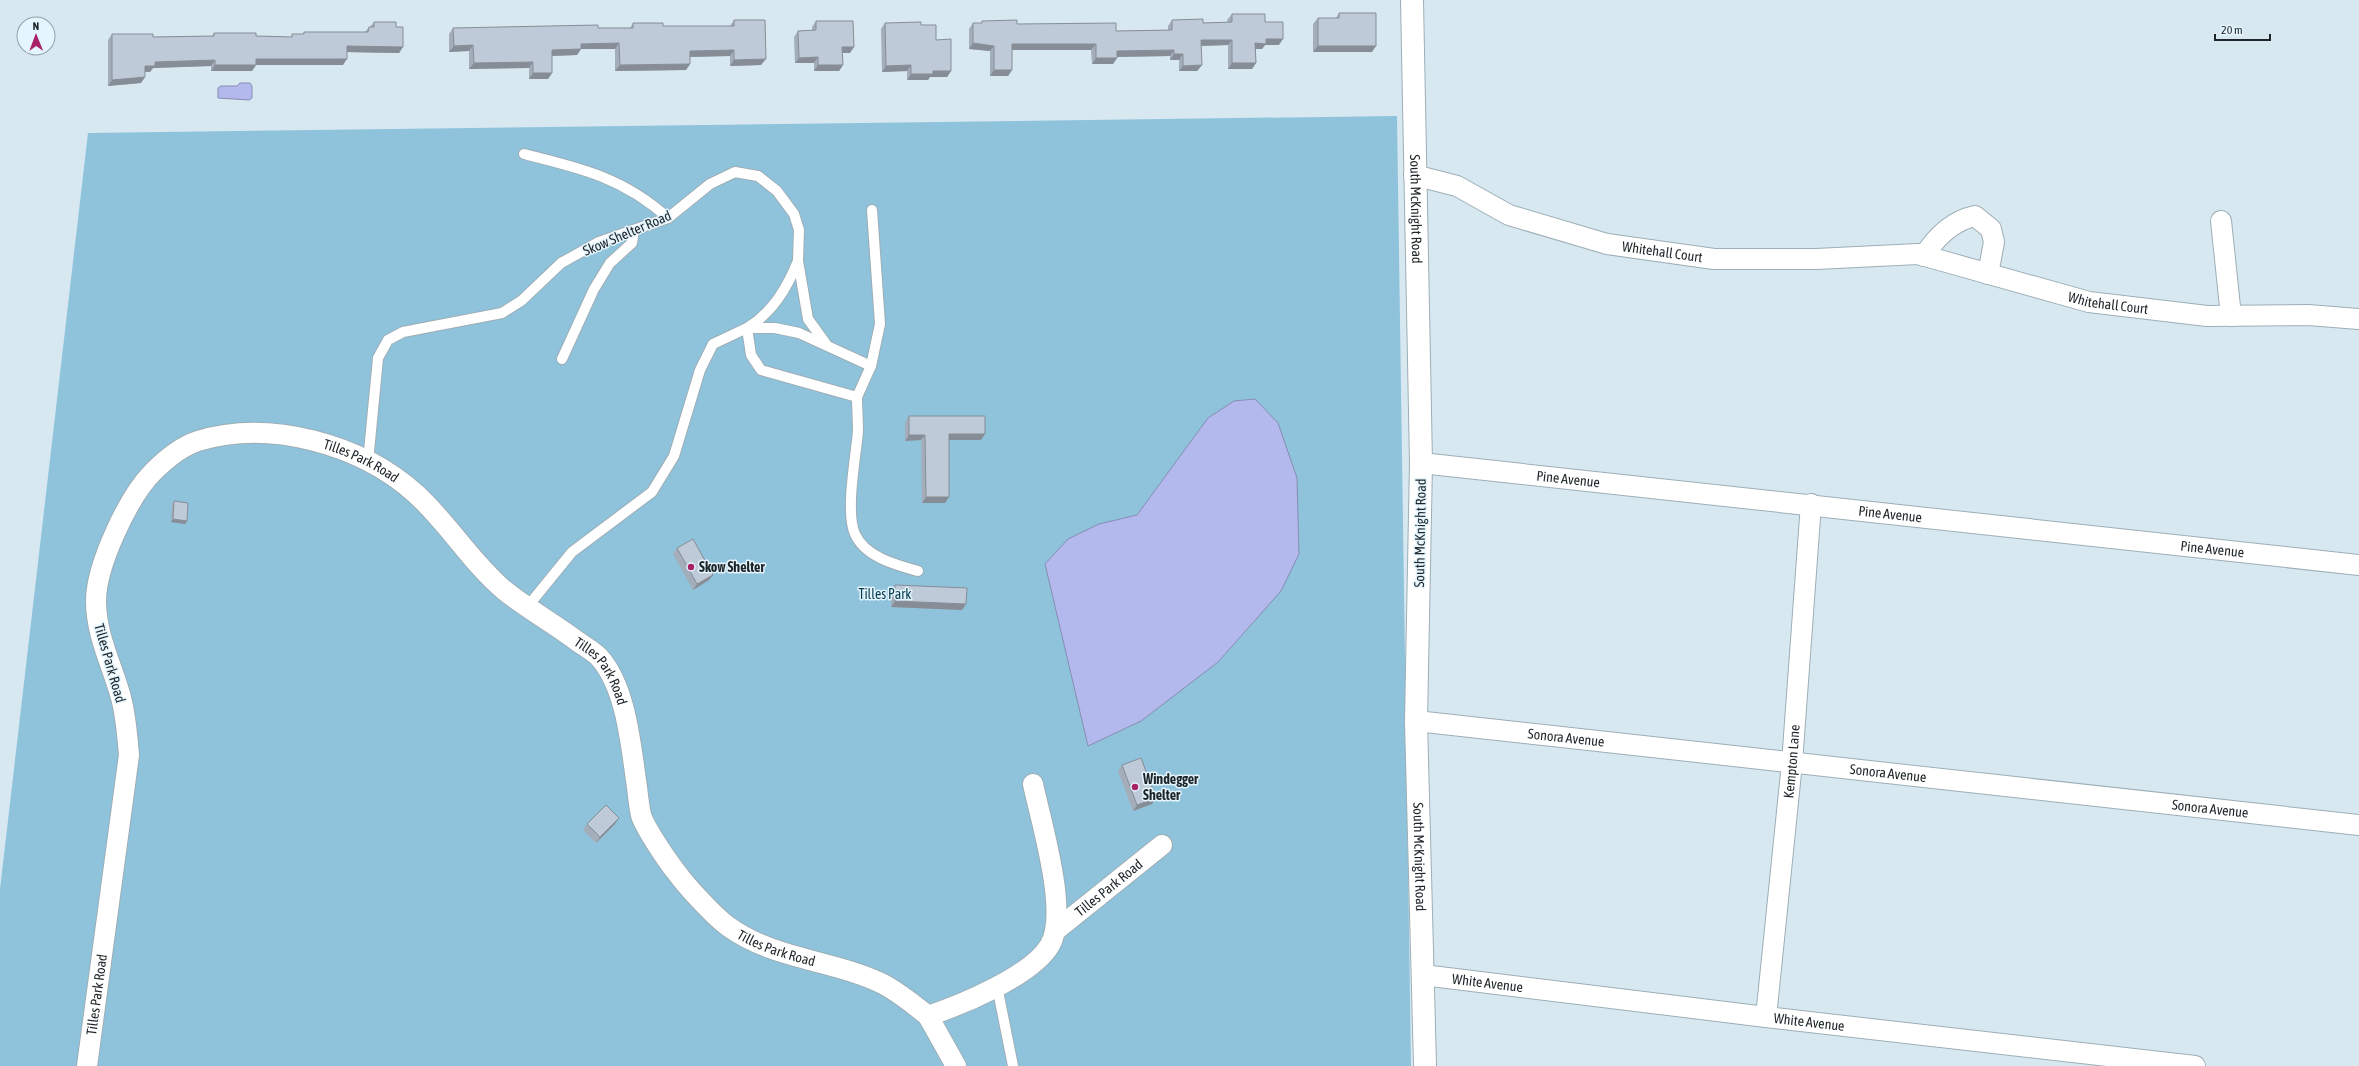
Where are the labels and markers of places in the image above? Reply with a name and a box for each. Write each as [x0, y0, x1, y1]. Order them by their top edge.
place label: Skow Shelter [699, 559, 765, 575]
marker: Skow Shelter [686, 562, 696, 572]
place label: Windegger Shelter [1142, 771, 1199, 803]
marker: Windegger Shelter [1130, 782, 1140, 792]

